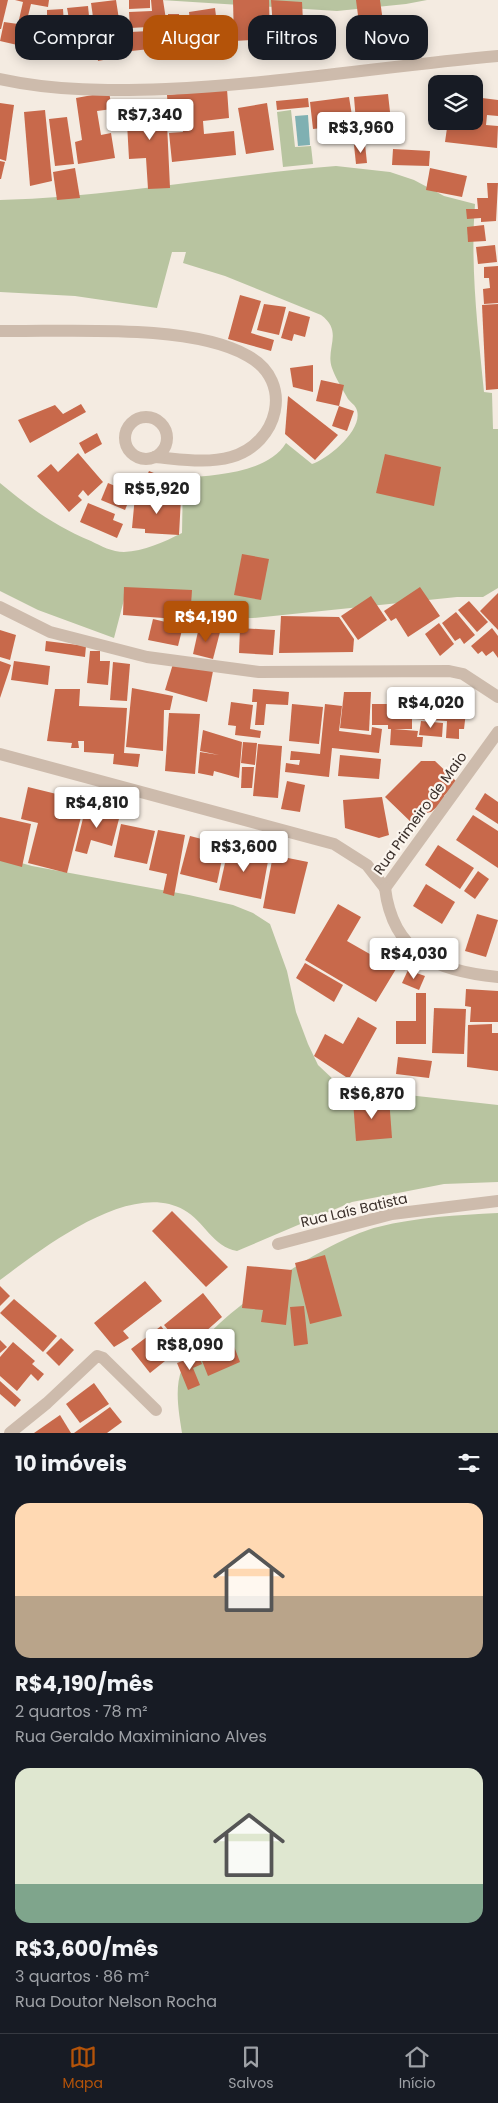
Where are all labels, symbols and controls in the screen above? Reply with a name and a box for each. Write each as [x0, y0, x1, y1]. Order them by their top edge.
chip: Comprar [15, 15, 133, 60]
chip: Alugar [143, 15, 238, 60]
chip: Filtros [248, 15, 336, 60]
chip: Novo [346, 15, 428, 60]
map controls [428, 75, 483, 130]
button: layers [428, 75, 483, 130]
pin: R$7,340 [104, 98, 196, 141]
text: R$7,340 [117, 103, 183, 126]
pin: R$3,960 [315, 112, 407, 154]
text: R$3,960 [328, 116, 394, 139]
pin: R$5,920 [111, 472, 203, 515]
text: R$5,920 [124, 477, 190, 500]
pin: R$4,190 [160, 600, 252, 643]
text: R$4,190 [175, 605, 237, 628]
pin: R$4,020 [385, 686, 477, 729]
text: R$4,020 [398, 691, 464, 714]
street label: Rua Primeiro de Maio [368, 747, 472, 879]
pin: R$4,810 [51, 786, 143, 829]
text: R$4,810 [65, 791, 129, 814]
pin: R$3,600 [198, 830, 290, 873]
text: R$3,600 [211, 835, 277, 858]
pin: R$4,030 [368, 938, 460, 980]
text: R$4,030 [381, 942, 447, 965]
pin: R$6,870 [326, 1078, 418, 1120]
text: R$6,870 [339, 1082, 405, 1105]
street label: Rua Laís Batista [299, 1188, 409, 1232]
pin: R$8,090 [144, 1328, 236, 1371]
text: R$8,090 [157, 1333, 223, 1356]
text: 10 imóveis [15, 1449, 127, 1478]
icon: filters [455, 1449, 483, 1477]
icon: home [204, 1535, 294, 1625]
text: R$4,190/mês [15, 1669, 154, 1698]
text: 2 quartos · 78 m² [15, 1700, 148, 1723]
text: Rua Geraldo Maximiniano Alves [15, 1725, 267, 1748]
icon: home [204, 1800, 294, 1890]
text: R$3,600/mês [15, 1934, 158, 1963]
text: 3 quartos · 86 m² [15, 1965, 149, 1988]
text: Rua Doutor Nelson Rocha [15, 1990, 217, 2013]
tab: Mapa [63, 2043, 103, 2094]
tab: Salvos [228, 2043, 273, 2094]
tab: Início [399, 2043, 435, 2094]

